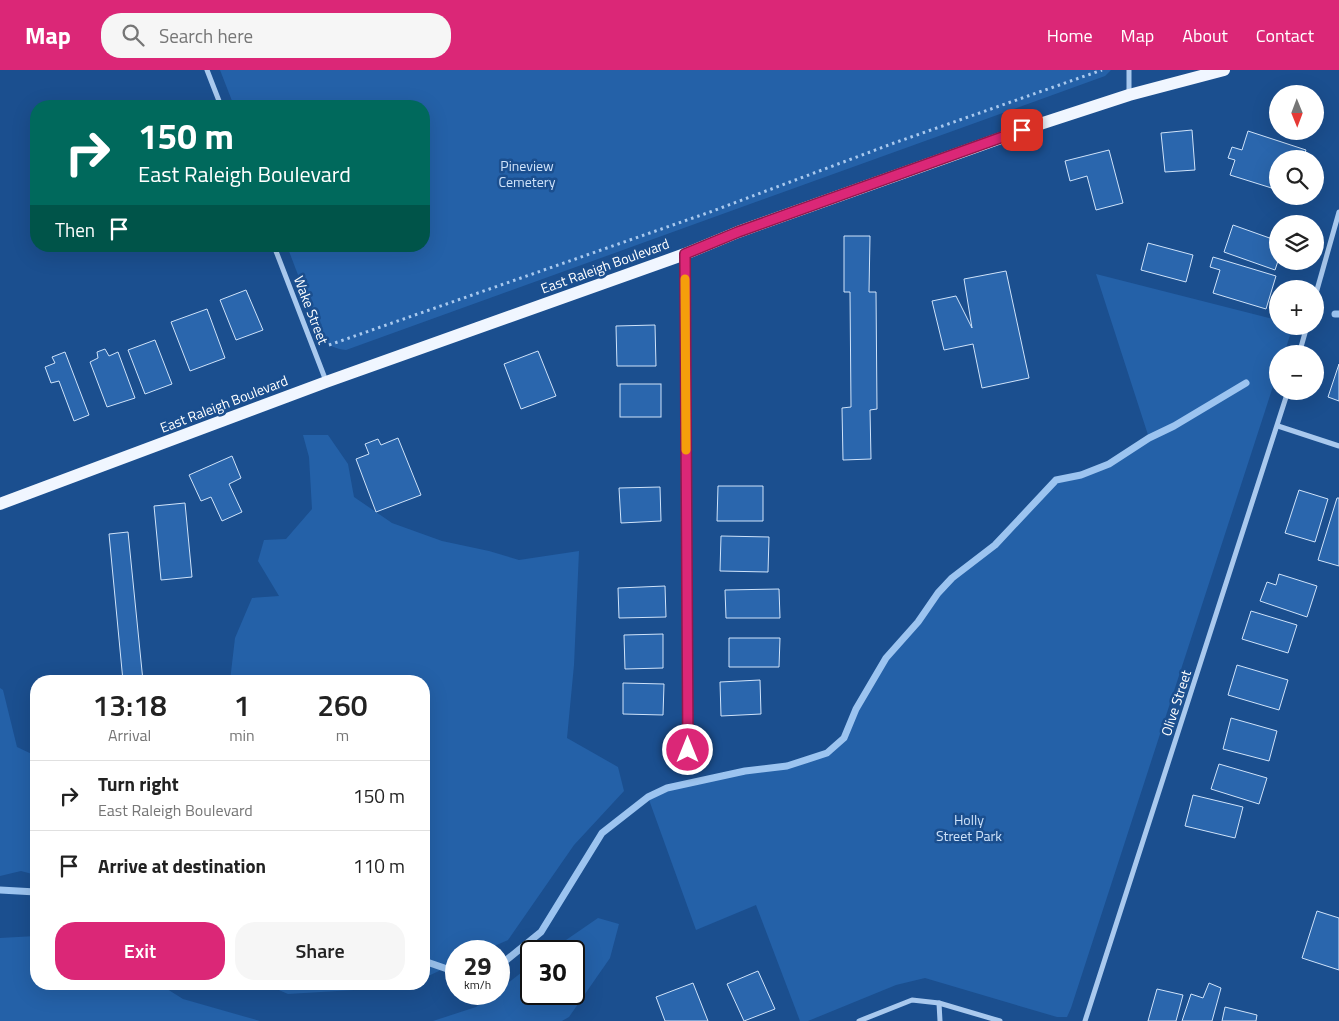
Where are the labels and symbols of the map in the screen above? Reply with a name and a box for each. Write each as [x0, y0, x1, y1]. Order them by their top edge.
north arrow [1269, 85, 1324, 140]
pin [1001, 109, 1043, 151]
park label: Pineview Cemetery [499, 155, 556, 192]
street label: East Raleigh Boulevard [538, 233, 672, 299]
street label: Wake Street [289, 272, 334, 347]
street label: East Raleigh Boulevard [157, 369, 291, 438]
street label: Olive Street [1155, 667, 1196, 739]
position arrow [661, 723, 713, 775]
park label: Holly Street Park [936, 809, 1002, 846]
speed limit sign: 30 [520, 940, 585, 1005]

